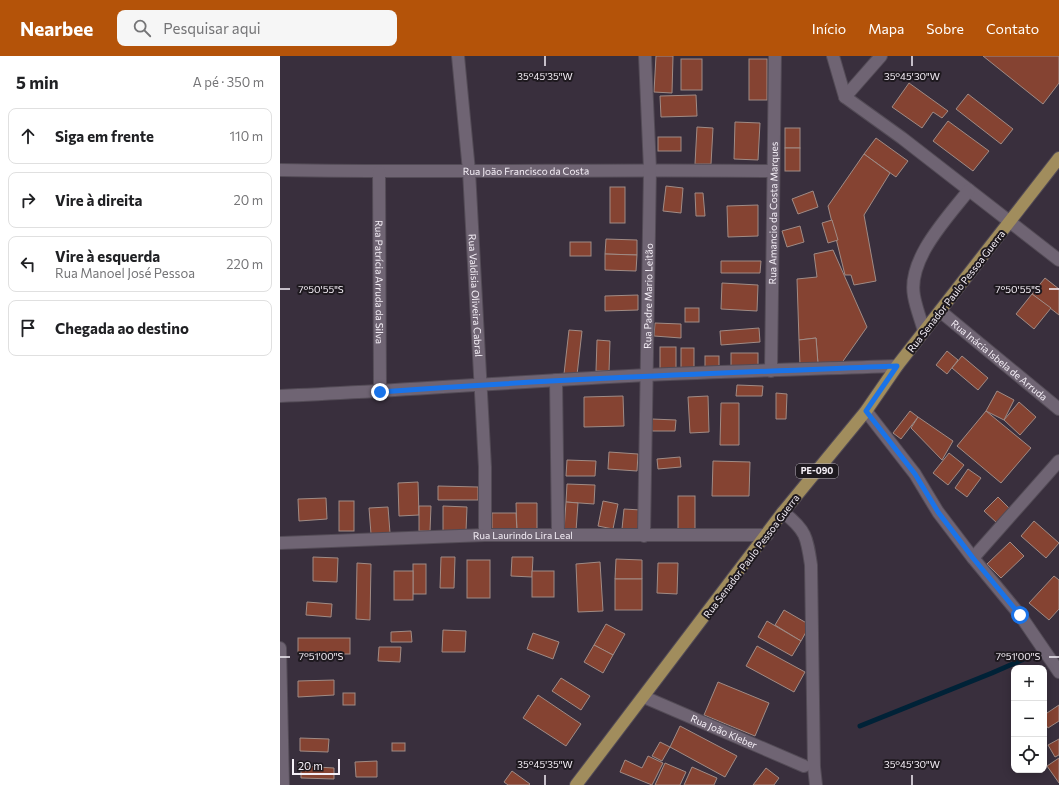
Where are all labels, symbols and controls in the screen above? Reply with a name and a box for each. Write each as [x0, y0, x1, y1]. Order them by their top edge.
search box [117, 10, 397, 46]
text: Nearbee [20, 17, 93, 40]
icon: search [131, 17, 153, 39]
text: Pesquisar aqui [163, 19, 261, 37]
text: Início [812, 20, 846, 37]
text: Mapa [868, 20, 904, 37]
text: Sobre [926, 20, 964, 37]
text: Contato [986, 20, 1039, 37]
text: 35°45'35"W [517, 70, 573, 82]
text: 35°45'30"W [884, 70, 940, 82]
text: 5 min [16, 72, 59, 93]
text: A pé · 350 m [193, 74, 264, 90]
icon: ahead [17, 125, 39, 147]
text: Siga em frente [55, 127, 154, 145]
text: 110 m [230, 128, 263, 144]
street label: Rua Amancio da Costa Marques [766, 141, 780, 284]
street label: Rua João Francisco da Costa [463, 165, 589, 177]
icon: right [17, 189, 39, 211]
text: Vire à direita [55, 191, 143, 209]
text: 20 m [234, 192, 263, 208]
street label: Rua Patrícia Arruda da Silva [373, 220, 386, 344]
street label: Rua Senador Paulo Pessoa Guerra [905, 228, 1007, 354]
street label: Rua Valdisia Oliveira Cabral [466, 234, 485, 357]
street label: Rua Padre Mario Leitão [641, 243, 655, 349]
text: Vire à esquerda [55, 247, 160, 265]
icon: left [17, 253, 39, 275]
text: 220 m [226, 256, 263, 272]
text: Rua Manoel José Pessoa [55, 265, 195, 281]
text: 7°50'55"S [298, 283, 344, 295]
text: 7°50'55"S [995, 283, 1041, 295]
icon: arrive [17, 317, 39, 339]
street label: Rua Inácia Isbela de Arruda [949, 317, 1050, 403]
text: Chegada ao destino [55, 319, 189, 337]
route end [371, 383, 389, 401]
road number: PE-090 [796, 464, 838, 478]
street label: Rua Senador Paulo Pessoa Guerra [701, 492, 801, 620]
street label: Rua Laurindo Lira Leal [473, 529, 573, 541]
route start [1011, 606, 1029, 624]
text: 7°51'00"S [299, 650, 343, 662]
text: 7°51'00"S [996, 650, 1040, 662]
map controls [1011, 665, 1047, 773]
button: + [1011, 665, 1047, 701]
button: − [1011, 701, 1047, 737]
street label: Rua João Kleber [689, 712, 759, 751]
button: locate [1011, 737, 1047, 773]
scale bar [292, 757, 340, 776]
text: 35°45'35"W [517, 758, 573, 770]
text: 35°45'30"W [884, 758, 940, 770]
text: 20 m [298, 759, 323, 772]

